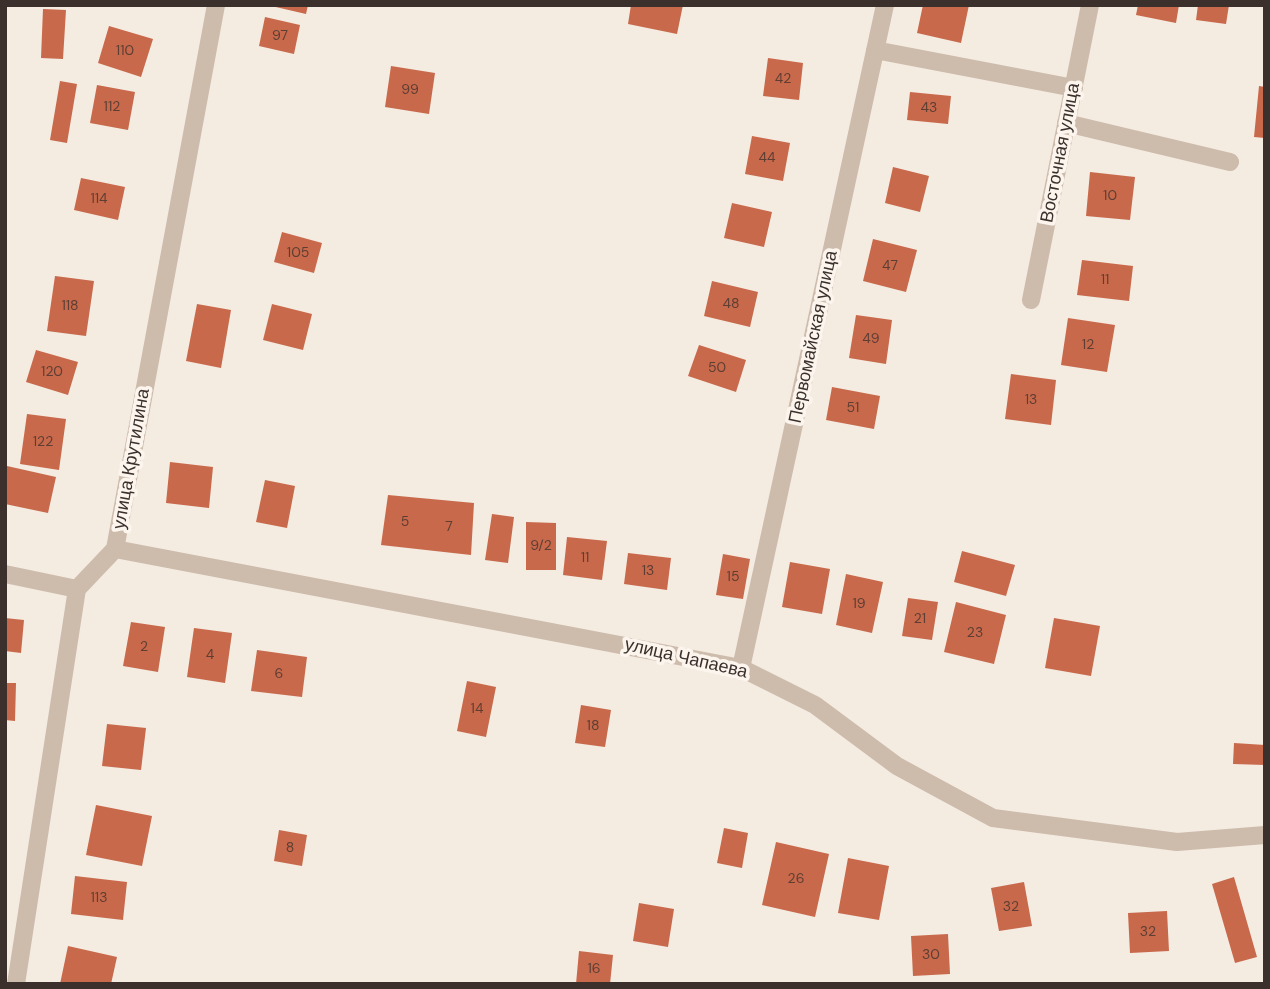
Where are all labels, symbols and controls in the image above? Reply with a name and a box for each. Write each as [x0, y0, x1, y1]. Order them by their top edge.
house number: 97 [272, 28, 288, 44]
house number: 110 [116, 43, 134, 59]
house number: 42 [775, 71, 791, 87]
street label: Восточная улица [1037, 81, 1085, 225]
house number: 99 [401, 82, 419, 98]
house number: 112 [104, 99, 120, 115]
house number: 43 [921, 100, 937, 116]
house number: 44 [759, 150, 775, 166]
house number: 10 [1103, 188, 1117, 204]
house number: 114 [90, 191, 108, 207]
house number: 105 [287, 245, 309, 261]
street label: Первомайская улица [785, 249, 843, 425]
house number: 47 [882, 258, 898, 274]
house number: 11 [1101, 272, 1109, 288]
house number: 48 [722, 296, 740, 312]
house number: 118 [61, 298, 79, 314]
house number: 49 [862, 331, 880, 347]
house number: 12 [1082, 337, 1094, 353]
house number: 50 [708, 360, 726, 376]
house number: 120 [41, 364, 63, 380]
street label: улица Крутилина [109, 387, 155, 531]
house number: 13 [1025, 392, 1037, 408]
house number: 51 [847, 400, 859, 416]
house number: 122 [33, 434, 53, 450]
house number: 5 [401, 514, 409, 530]
house number: 7 [445, 519, 453, 535]
house number: 9/2 [530, 538, 552, 554]
house number: 11 [581, 550, 589, 566]
house number: 13 [642, 563, 654, 579]
house number: 15 [727, 569, 739, 585]
house number: 19 [852, 596, 866, 612]
house number: 21 [914, 611, 926, 627]
house number: 23 [967, 625, 983, 641]
street label: улица Чапаева [622, 634, 750, 684]
house number: 2 [140, 639, 148, 655]
house number: 4 [206, 647, 214, 663]
house number: 6 [275, 666, 283, 682]
house number: 14 [471, 701, 483, 717]
house number: 18 [587, 718, 599, 734]
house number: 8 [286, 840, 294, 856]
house number: 26 [788, 871, 804, 887]
house number: 113 [90, 890, 108, 906]
house number: 32 [1003, 899, 1019, 915]
house number: 32 [1140, 924, 1156, 940]
house number: 30 [922, 947, 940, 963]
house number: 16 [587, 961, 601, 977]

